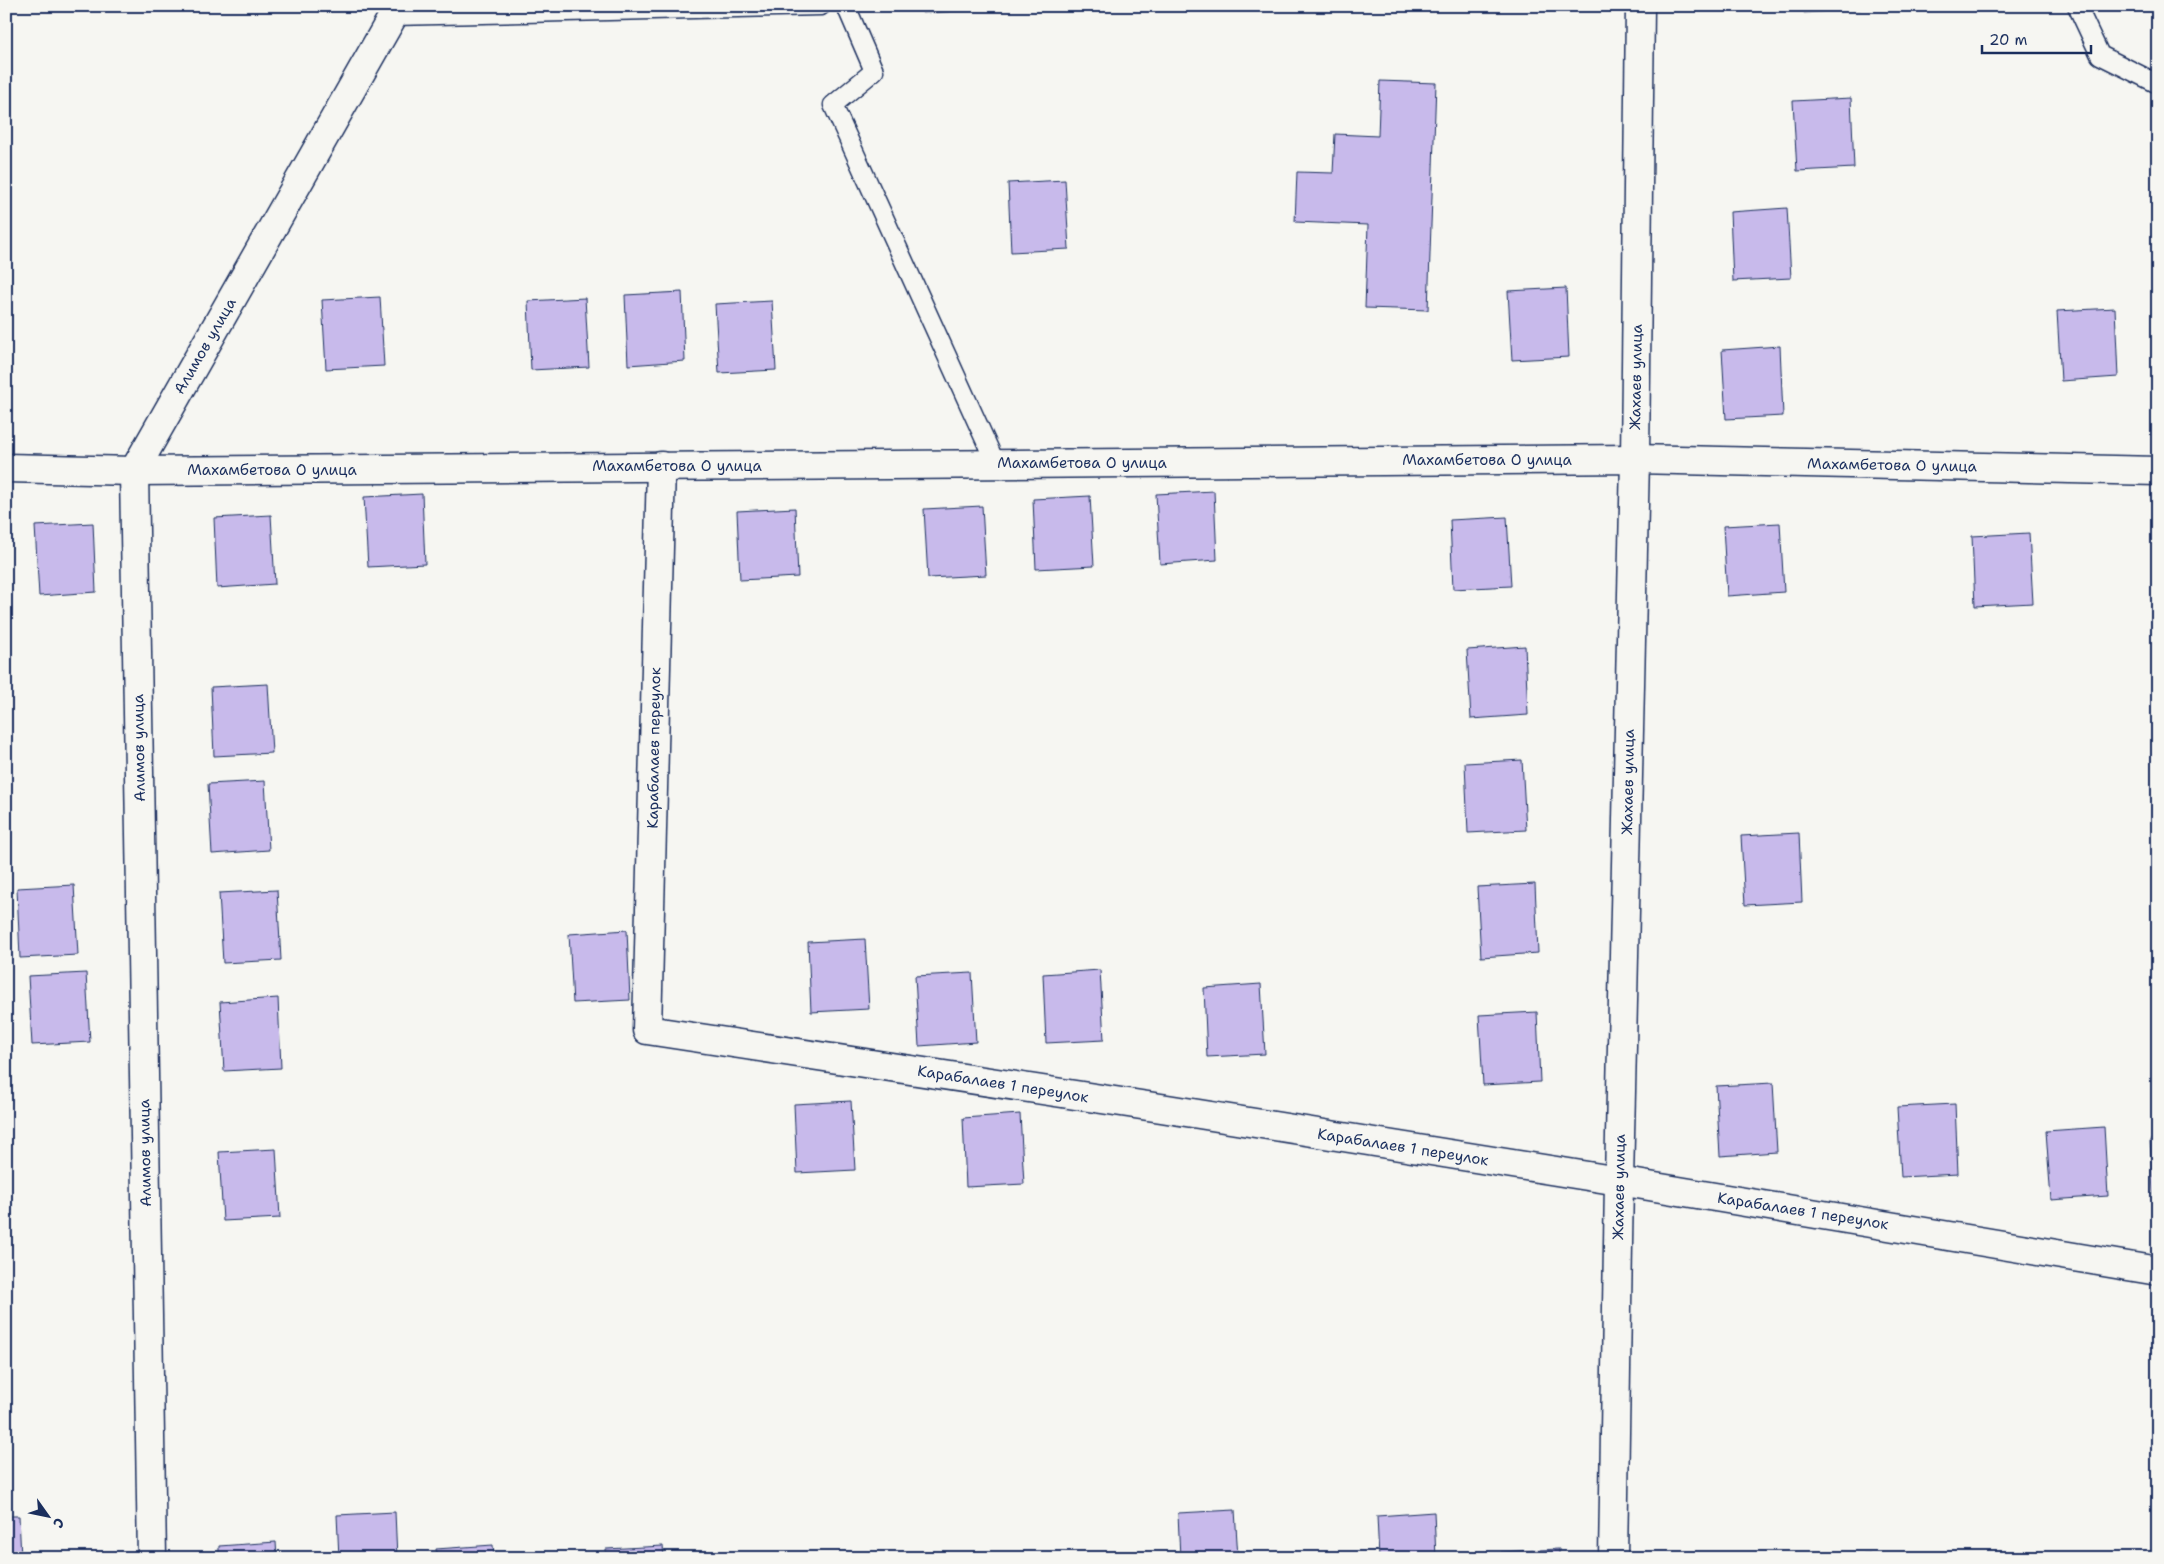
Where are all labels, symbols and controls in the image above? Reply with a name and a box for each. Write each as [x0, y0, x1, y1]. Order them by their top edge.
scale bar [1982, 22, 2090, 54]
text: 20 m [1989, 30, 2028, 50]
street label: Алимов улица [169, 294, 241, 398]
street label: Жахаев улица [1625, 323, 1647, 430]
street label: Махамбетова О улица [1402, 450, 1573, 470]
street label: Махамбетова О улица [997, 453, 1168, 473]
street label: Махамбетова О улица [1807, 454, 1978, 476]
street label: Махамбетова О улица [592, 456, 763, 476]
street label: Махамбетова О улица [187, 460, 358, 480]
street label: Карабалаев переулок [643, 667, 665, 829]
street label: Алимов улица [128, 693, 150, 802]
street label: Жахаев улица [1617, 728, 1639, 835]
street label: Карабалаев 1 переулок [916, 1061, 1090, 1107]
street label: Алимов улица [134, 1098, 156, 1207]
street label: Карабалаев 1 переулок [1316, 1124, 1490, 1170]
street label: Жахаев улица [1608, 1133, 1630, 1240]
street label: Карабалаев 1 переулок [1716, 1188, 1890, 1234]
north arrow [22, 1492, 72, 1542]
text: С [49, 1515, 69, 1532]

